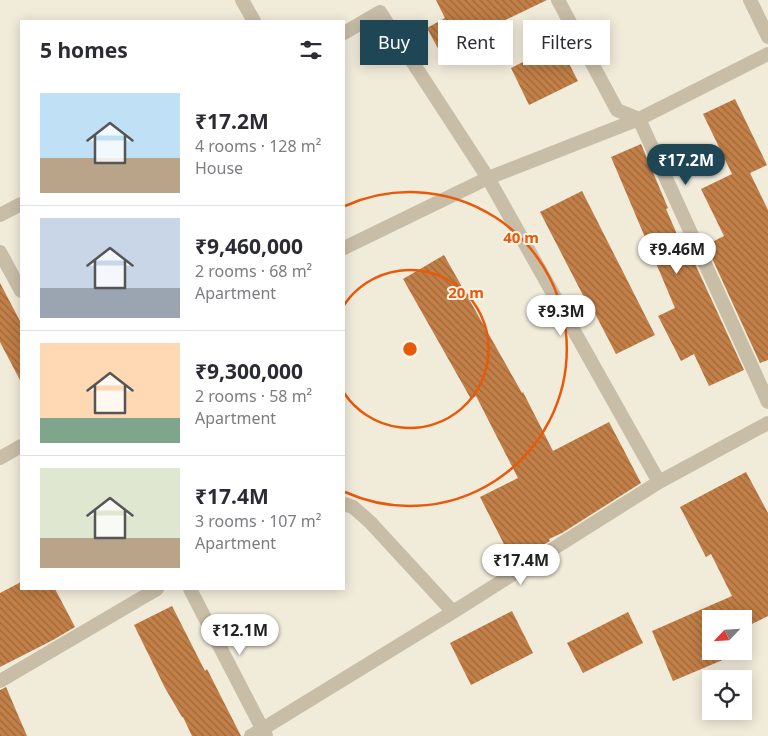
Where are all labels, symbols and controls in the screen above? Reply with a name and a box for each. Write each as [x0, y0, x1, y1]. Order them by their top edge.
chip: Buy [360, 20, 428, 65]
chip: Rent [438, 20, 513, 65]
chip: Filters [523, 20, 610, 65]
text: 5 homes [40, 36, 128, 64]
icon: filters [297, 36, 325, 64]
text: ₹17.2M [195, 107, 269, 135]
icon: home [80, 113, 140, 173]
text: 4 rooms · 128 m² [195, 135, 321, 157]
pin: ₹17.2M [645, 144, 727, 186]
text: ₹17.2M [658, 149, 714, 171]
text: House [195, 157, 243, 179]
text: 40 m [503, 227, 539, 247]
text: ₹9,460,000 [195, 232, 303, 260]
pin: ₹9.46M [636, 232, 718, 275]
icon: home [80, 238, 140, 298]
text: ₹9.46M [649, 238, 705, 260]
text: 2 rooms · 68 m² [195, 260, 312, 282]
text: Apartment [195, 282, 276, 304]
text: 20 m [448, 282, 484, 302]
pin: ₹9.3M [526, 294, 596, 337]
text: ₹9.3M [537, 300, 585, 322]
centre of rings [401, 340, 419, 358]
text: ₹9,300,000 [195, 357, 303, 385]
icon: home [80, 363, 140, 423]
text: 2 rooms · 58 m² [195, 385, 312, 407]
text: Apartment [195, 407, 276, 429]
text: ₹17.4M [195, 482, 269, 510]
icon: home [80, 488, 140, 548]
text: 3 rooms · 107 m² [195, 510, 321, 532]
text: Apartment [195, 532, 276, 554]
pin: ₹17.4M [480, 544, 562, 586]
text: ₹17.4M [493, 549, 549, 571]
north arrow [702, 610, 752, 660]
map controls [702, 610, 752, 720]
pin: ₹12.1M [199, 614, 281, 656]
text: ₹12.1M [212, 619, 268, 641]
button: locate [702, 670, 752, 720]

